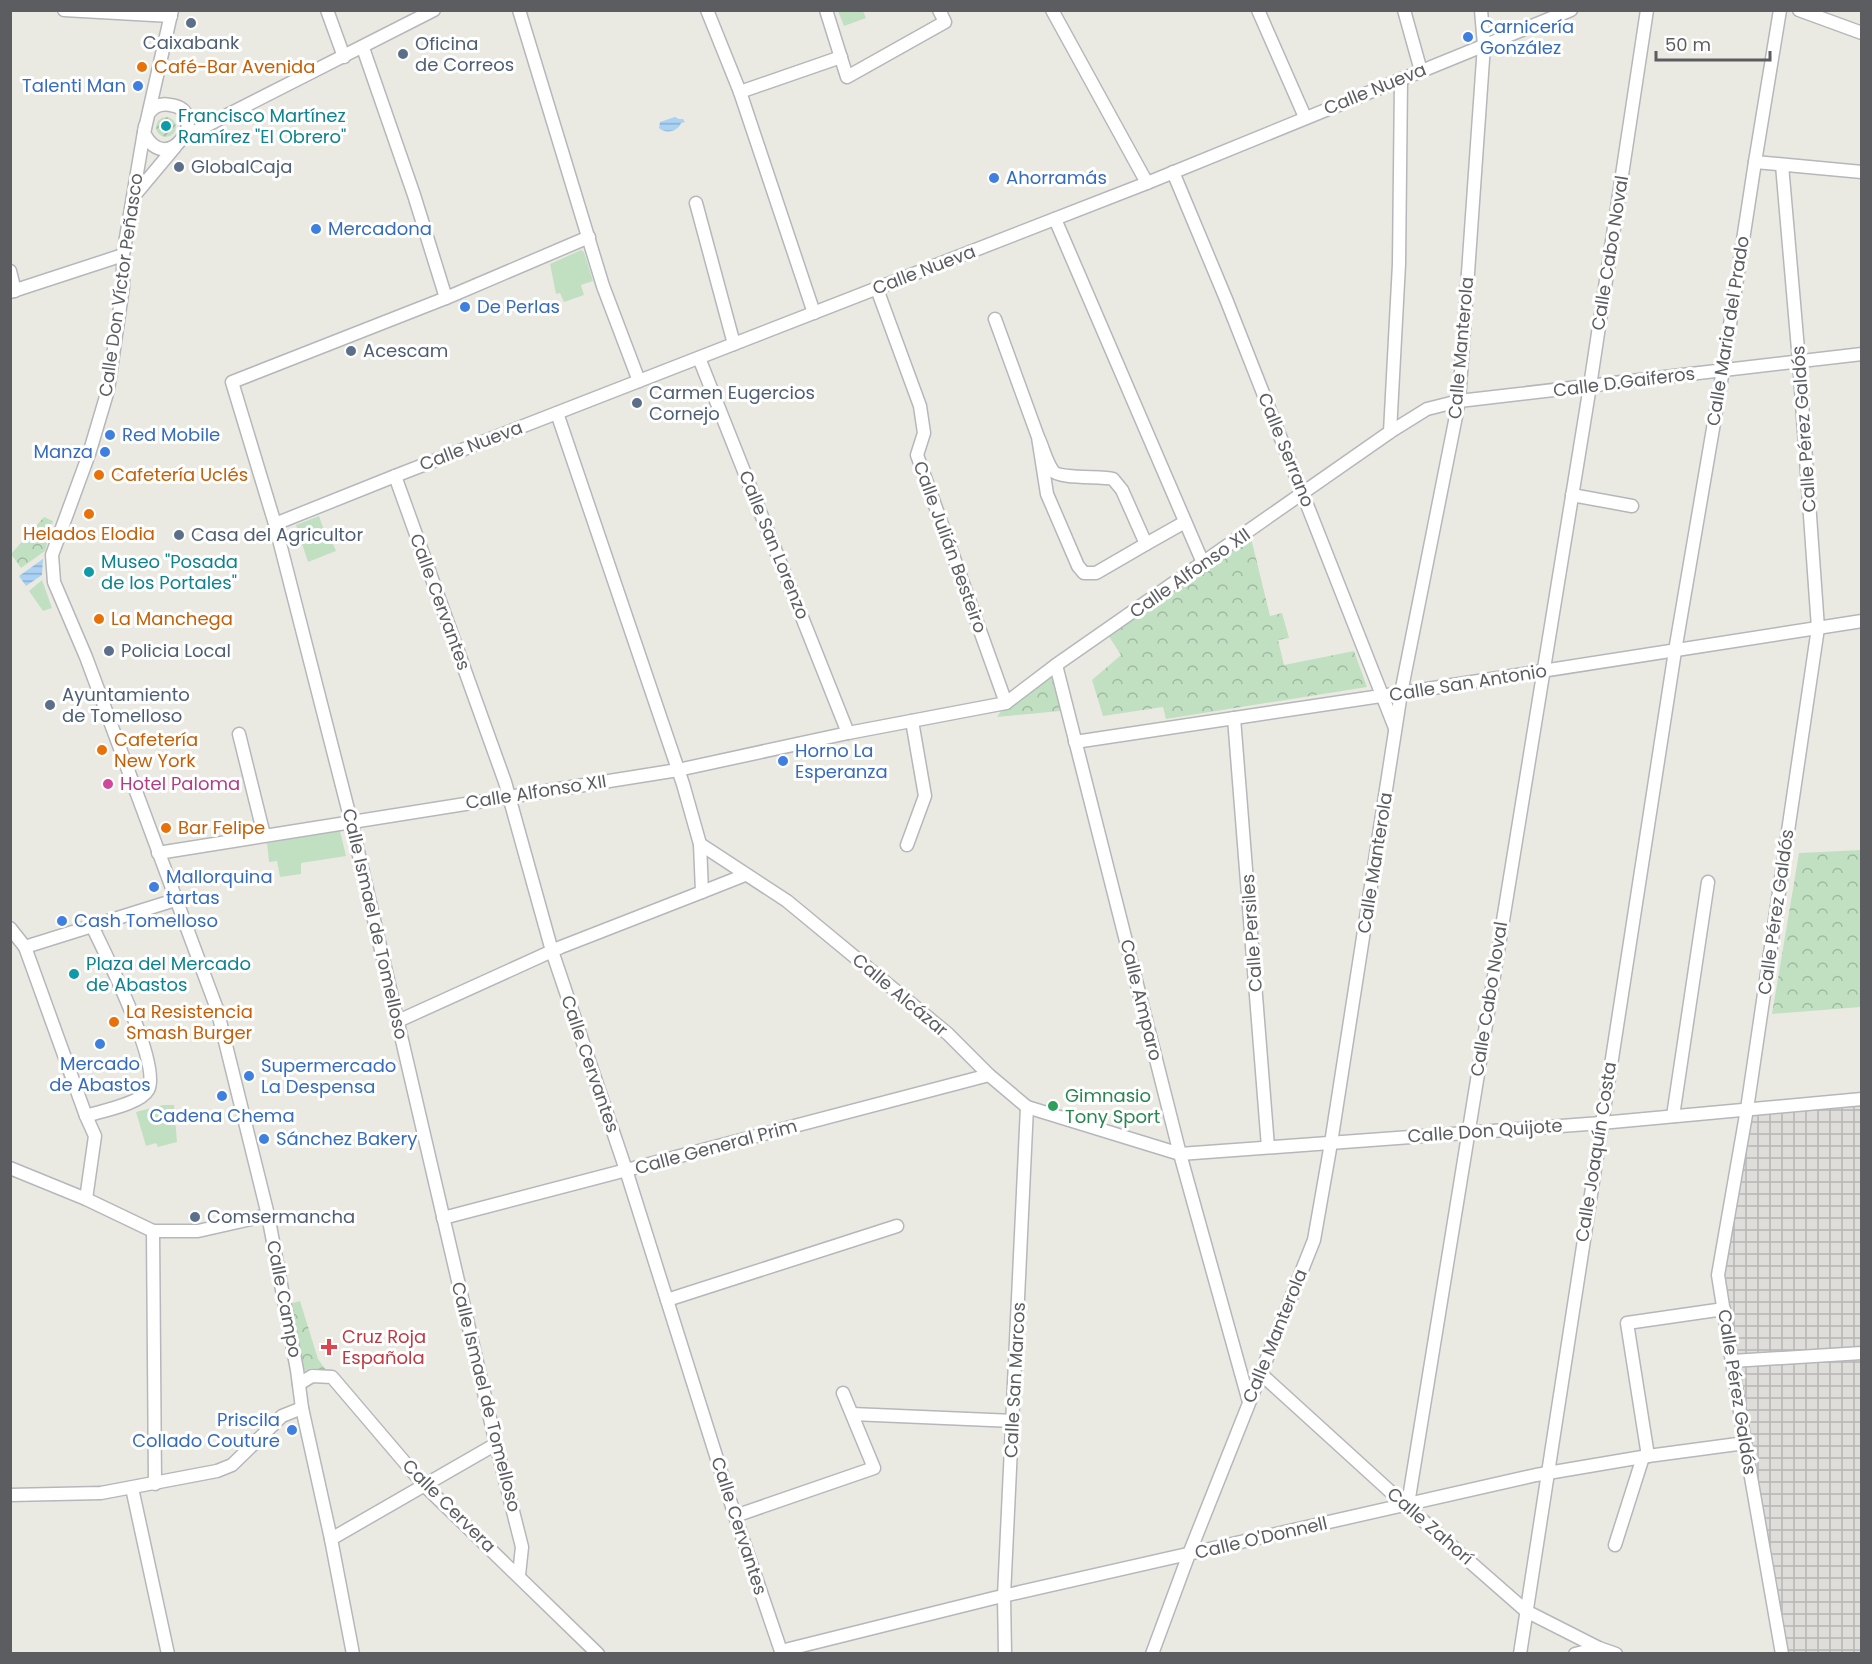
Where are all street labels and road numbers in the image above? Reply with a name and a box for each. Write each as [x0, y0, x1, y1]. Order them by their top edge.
street label: Calle Nueva [1320, 57, 1430, 120]
street label: Calle Don Víctor Peñasco [92, 171, 149, 398]
street label: Calle Cabo Noval [1585, 174, 1634, 332]
street label: Calle Maria del Prado [1700, 234, 1755, 428]
street label: Calle Nueva [869, 238, 979, 301]
street label: Calle Manterola [1442, 276, 1479, 420]
street label: Calle Pérez Galdós [1785, 345, 1822, 513]
street label: Calle D.Gaiferos [1552, 360, 1696, 403]
street label: Calle Serrano [1252, 389, 1321, 511]
street label: Calle Nueva [416, 414, 526, 477]
street label: Calle Julián Besteiro [908, 457, 993, 636]
street label: Calle San Lorenzo [733, 467, 816, 623]
street label: Calle Alfonso XII [1124, 522, 1255, 624]
street label: Calle Cervantes [404, 530, 477, 674]
street label: Calle San Antonio [1387, 658, 1548, 707]
street label: Calle Alfonso XII [464, 768, 608, 815]
street label: Calle Manterola [1351, 791, 1398, 935]
street label: Calle Ismael de Tomelloso [337, 806, 414, 1042]
street label: Calle Pérez Galdós [1752, 827, 1800, 996]
street label: Calle Persiles [1235, 873, 1268, 993]
street label: Calle Cabo Noval [1464, 920, 1513, 1078]
street label: Calle Amparo [1114, 937, 1169, 1063]
street label: Calle Alcázar [847, 947, 954, 1042]
street label: Calle Cervantes [555, 992, 626, 1136]
street label: Calle Joaquín Costa [1569, 1060, 1622, 1244]
street label: Calle General Prim [632, 1113, 800, 1180]
street label: Calle Don Quijote [1407, 1113, 1563, 1148]
street label: Calle Campo [261, 1238, 308, 1360]
street label: Calle Manterola [1236, 1265, 1313, 1407]
street label: Calle Ismael de Tomelloso [446, 1279, 527, 1514]
street label: Calle San Marcos [998, 1301, 1031, 1459]
street label: Calle Pérez Galdós [1712, 1307, 1763, 1476]
street label: Calle Cervera [397, 1453, 502, 1558]
street label: Calle Cervantes [705, 1454, 774, 1598]
street label: Calle Zahorí [1382, 1481, 1479, 1570]
street label: Calle O'Donnell [1192, 1510, 1330, 1565]

